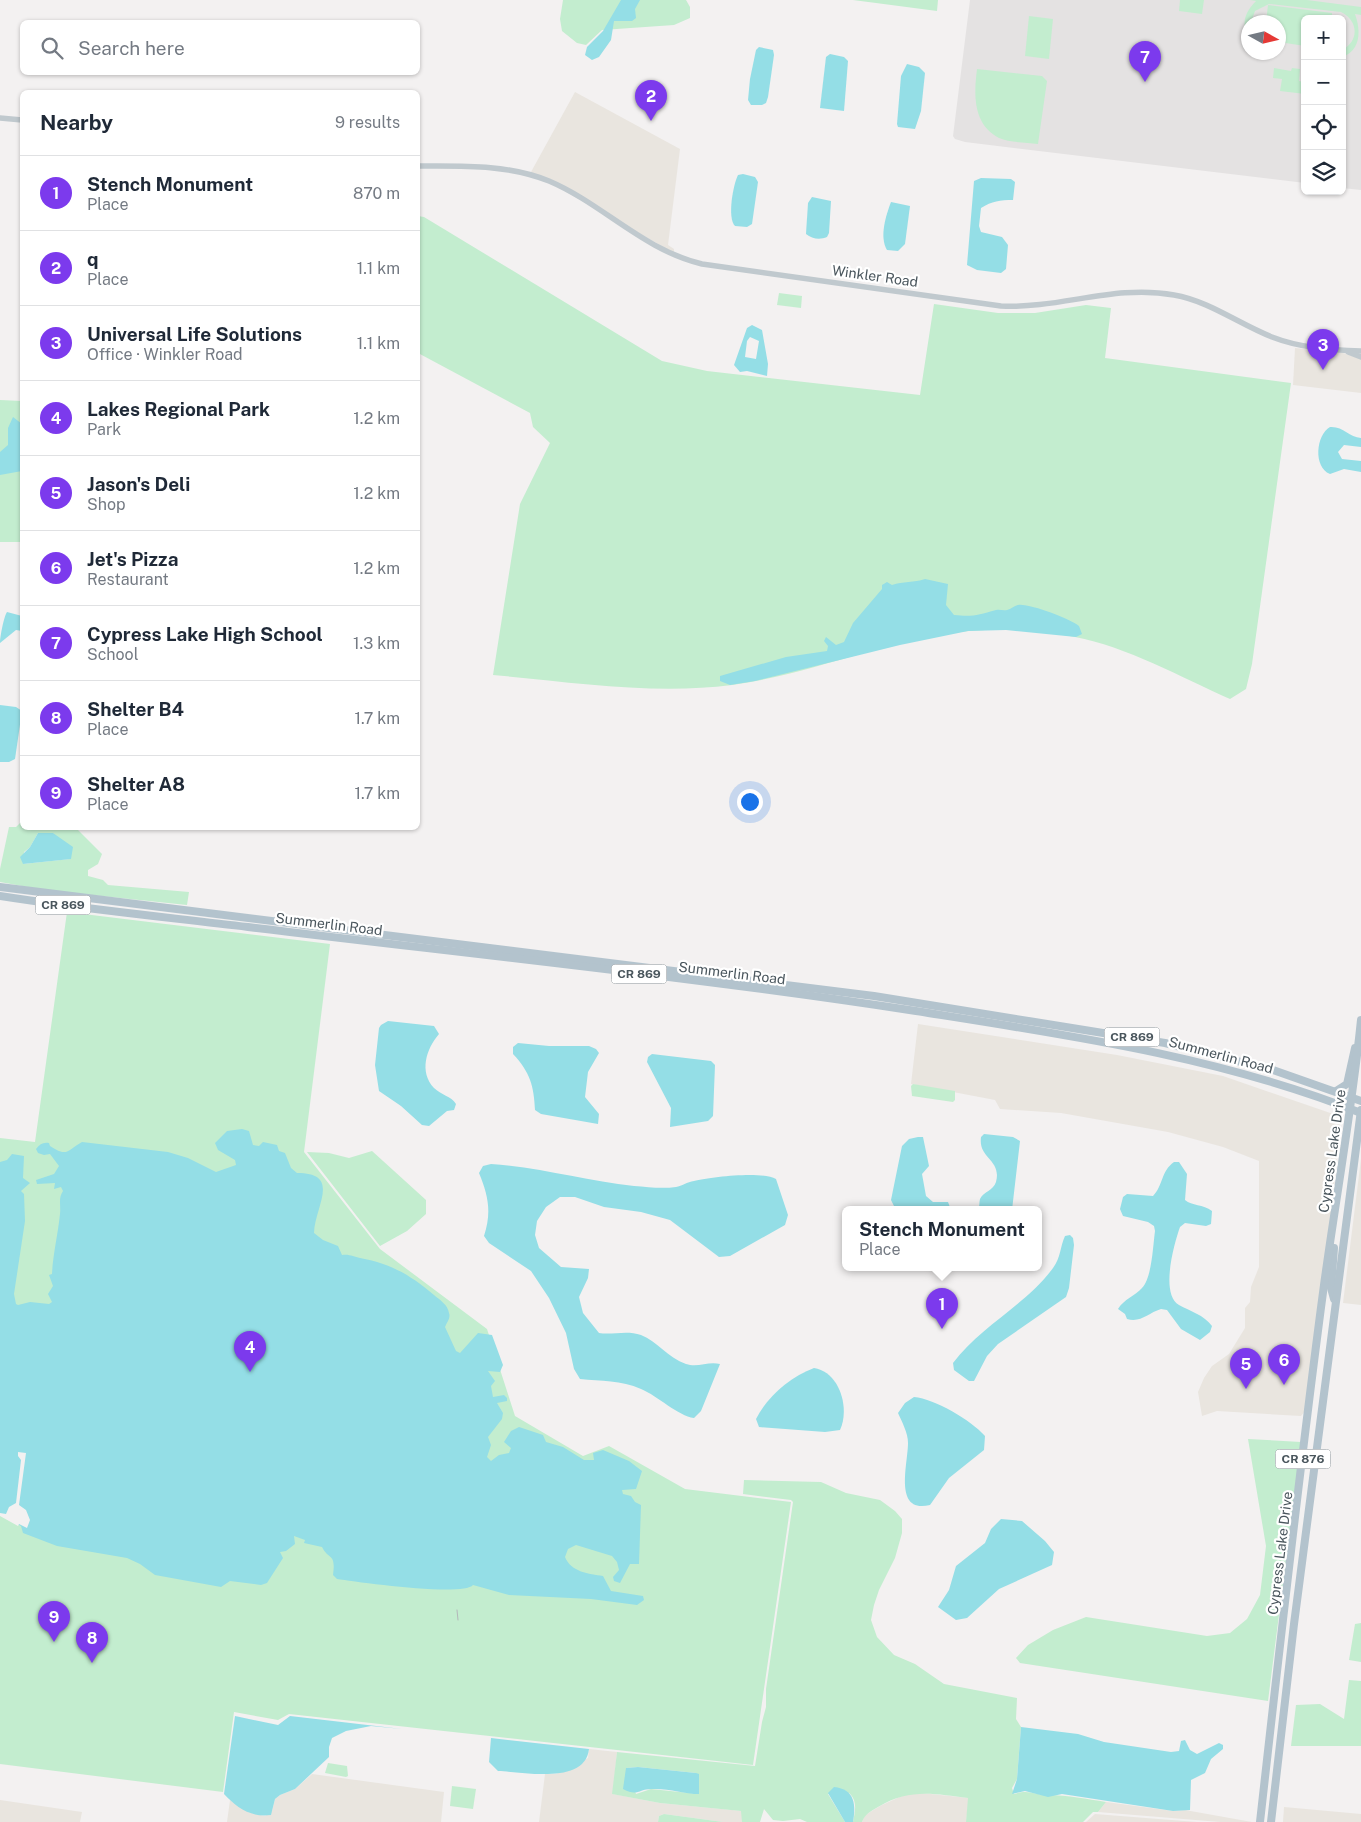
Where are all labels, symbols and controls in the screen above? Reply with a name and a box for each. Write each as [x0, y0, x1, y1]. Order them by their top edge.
north arrow [1241, 15, 1286, 60]
map controls [1301, 15, 1346, 195]
button: + [1301, 15, 1346, 60]
search box [20, 20, 420, 75]
icon: search [38, 34, 66, 62]
text: Search here [78, 37, 185, 59]
pin: 7 [1129, 41, 1161, 82]
button: − [1301, 60, 1346, 105]
pin: 2 [635, 80, 667, 121]
button: locate [1301, 105, 1346, 150]
text: Nearby [40, 110, 113, 135]
text: 9 results [335, 113, 400, 132]
button: layers [1301, 150, 1346, 195]
text: Stench Monument [87, 173, 253, 195]
text: 1 [53, 184, 59, 203]
text: 870 m [353, 184, 400, 203]
text: Place [87, 195, 129, 214]
text: q [87, 248, 99, 270]
text: 2 [51, 259, 61, 278]
text: 1.1 km [357, 259, 400, 278]
street label: Winkler Road [831, 262, 919, 290]
text: Place [87, 270, 129, 289]
text: Universal Life Solutions [87, 323, 302, 345]
pin: 3 [1307, 329, 1339, 370]
text: 3 [51, 334, 61, 353]
text: 1.1 km [357, 334, 400, 353]
text: Office · Winkler Road [87, 345, 243, 364]
text: Lakes Regional Park [87, 398, 270, 420]
text: 4 [51, 409, 61, 428]
text: 1.2 km [353, 409, 400, 428]
text: Park [87, 420, 121, 439]
text: Jason's Deli [87, 473, 190, 495]
text: 5 [51, 484, 61, 503]
text: 1.2 km [353, 484, 400, 503]
text: Shop [87, 495, 126, 514]
text: Jet's Pizza [87, 548, 179, 570]
text: 6 [51, 559, 61, 578]
text: 1.2 km [353, 559, 400, 578]
text: Restaurant [87, 570, 169, 589]
text: Cypress Lake High School [87, 623, 323, 645]
text: 7 [51, 634, 61, 653]
text: 1.3 km [353, 634, 400, 653]
text: School [87, 645, 138, 664]
text: Shelter B4 [87, 698, 184, 720]
text: 8 [51, 709, 61, 728]
text: 1.7 km [354, 709, 400, 728]
text: Place [87, 720, 129, 739]
text: Shelter A8 [87, 773, 185, 795]
text: 9 [51, 784, 61, 803]
text: 1.7 km [354, 784, 400, 803]
your location [737, 789, 763, 815]
text: Place [87, 795, 129, 814]
road number: CR 869 [36, 896, 90, 914]
street label: Summerlin Road [275, 910, 383, 938]
street label: Summerlin Road [678, 959, 786, 987]
road number: CR 869 [612, 964, 666, 984]
road number: CR 869 [1104, 1028, 1160, 1046]
street label: Summerlin Road [1167, 1033, 1275, 1077]
street label: Cypress Lake Drive [1315, 1088, 1349, 1214]
popup [842, 1206, 1042, 1271]
text: Stench Monument [859, 1218, 1025, 1240]
text: Place [859, 1240, 900, 1259]
pin: 1 [926, 1288, 958, 1329]
pin: 4 [234, 1331, 266, 1372]
pin: 6 [1268, 1344, 1300, 1385]
pin: 5 [1230, 1348, 1262, 1389]
road number: CR 876 [1276, 1450, 1330, 1468]
street label: Cypress Lake Drive [1264, 1490, 1296, 1616]
pin: 9 [38, 1601, 70, 1642]
pin: 8 [76, 1622, 108, 1663]

